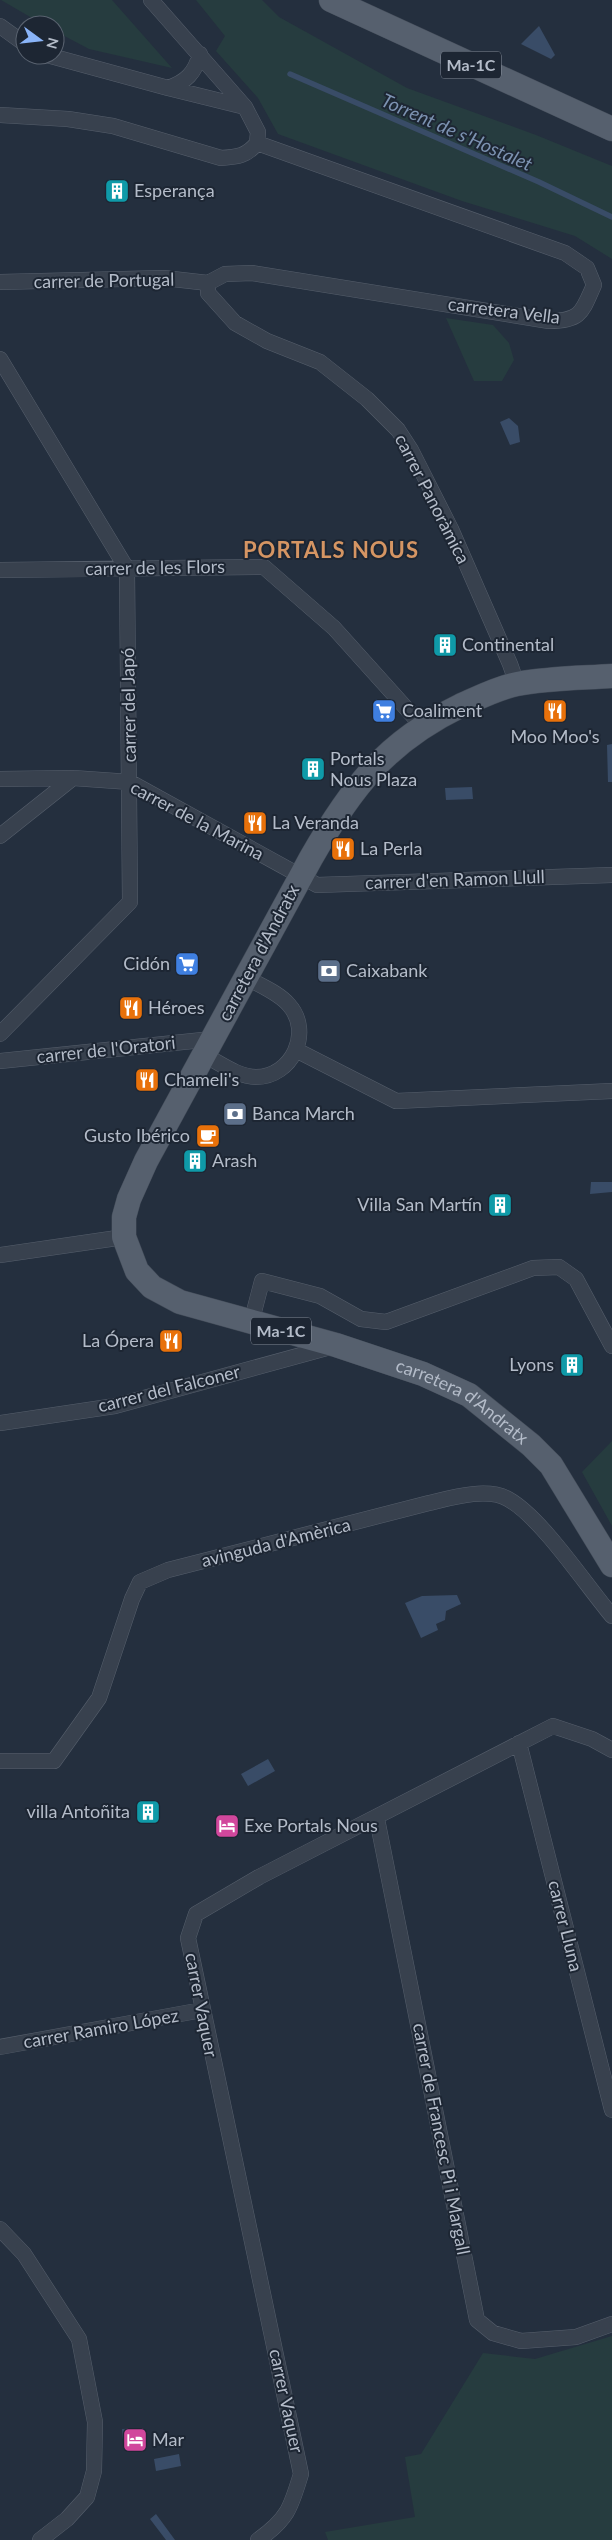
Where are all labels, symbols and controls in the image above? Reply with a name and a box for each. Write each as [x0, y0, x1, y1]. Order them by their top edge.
north arrow [15, 15, 65, 65]
text: N [43, 36, 63, 51]
road number: Ma-1C [441, 52, 501, 78]
water label: Torrent de s'Hostalet [378, 88, 537, 175]
building icon: Esperança [104, 178, 130, 204]
place label: Esperança [134, 179, 215, 201]
street label: carrer de Portugal [33, 268, 175, 292]
street label: carretera Vella [447, 292, 561, 328]
street label: carrer Panoràmica [391, 430, 475, 567]
district label: PORTALS NOUS [243, 536, 419, 563]
street label: carrer de les Flors [85, 555, 225, 579]
building icon: Continental [432, 632, 458, 658]
place label: Continental [462, 633, 554, 655]
street label: carrer del Japó [116, 647, 140, 763]
supermarket icon: Coaliment [371, 698, 397, 724]
restaurant icon: Moo Moo's [542, 698, 568, 724]
place label: Coaliment [402, 699, 483, 721]
place label: Moo Moo's [510, 725, 600, 747]
place label: Portals Nous Plaza [330, 747, 417, 790]
building icon: Portals Nous Plaza [300, 756, 326, 782]
street label: carrer de la Marina [127, 776, 268, 865]
restaurant icon: La Veranda [242, 810, 268, 836]
place label: La Veranda [272, 811, 359, 833]
restaurant icon: La Perla [330, 836, 356, 862]
place label: La Perla [360, 837, 422, 859]
street label: carrer d'en Ramon Llull [365, 865, 545, 893]
street label: carretera d'Andratx [213, 881, 303, 1024]
supermarket icon: Cidón [174, 951, 200, 977]
place label: Cidón [123, 952, 170, 974]
bank icon: Caixabank [316, 958, 342, 984]
place label: Caixabank [346, 959, 428, 981]
restaurant icon: Héroes [118, 995, 144, 1021]
place label: Héroes [148, 996, 205, 1018]
street label: carrer de l'Oratori [35, 1031, 176, 1067]
restaurant icon: Chameli's [134, 1067, 160, 1093]
place label: Chameli's [164, 1068, 239, 1090]
bank icon: Banca March [222, 1101, 248, 1127]
place label: Banca March [252, 1102, 355, 1124]
cafe icon: Gusto Ibérico [195, 1123, 221, 1149]
place label: Gusto Ibérico [84, 1124, 190, 1146]
building icon: Arash [182, 1148, 208, 1174]
place label: Arash [212, 1149, 257, 1171]
building icon: Villa San Martín [487, 1192, 513, 1218]
place label: Villa San Martín [357, 1193, 482, 1215]
road number: Ma-1C [251, 1318, 311, 1344]
restaurant icon: La Ópera [158, 1328, 184, 1354]
place label: La Ópera [82, 1329, 154, 1351]
building icon: Lyons [559, 1352, 585, 1378]
place label: Lyons [509, 1353, 554, 1375]
street label: carretera d'Andratx [393, 1354, 533, 1449]
street label: carrer del Falconer [95, 1360, 243, 1416]
street label: avinguda d'Amèrica [199, 1513, 353, 1571]
building icon: villa Antoñita [135, 1799, 161, 1825]
place label: villa Antoñita [26, 1800, 130, 1822]
hotel icon: Exe Portals Nous [214, 1813, 240, 1839]
place label: Exe Portals Nous [244, 1814, 378, 1836]
street label: carrer Lluna [544, 1878, 588, 1974]
street label: carrer Vaquer [181, 1951, 223, 2059]
street label: carrer Ramiro López [21, 2004, 180, 2053]
street label: carrer de Francesc Pi i Margall [409, 2021, 475, 2257]
street label: carrer Vaquer [265, 2347, 309, 2455]
hotel icon: Mar [122, 2427, 148, 2453]
place label: Mar [152, 2428, 184, 2450]

